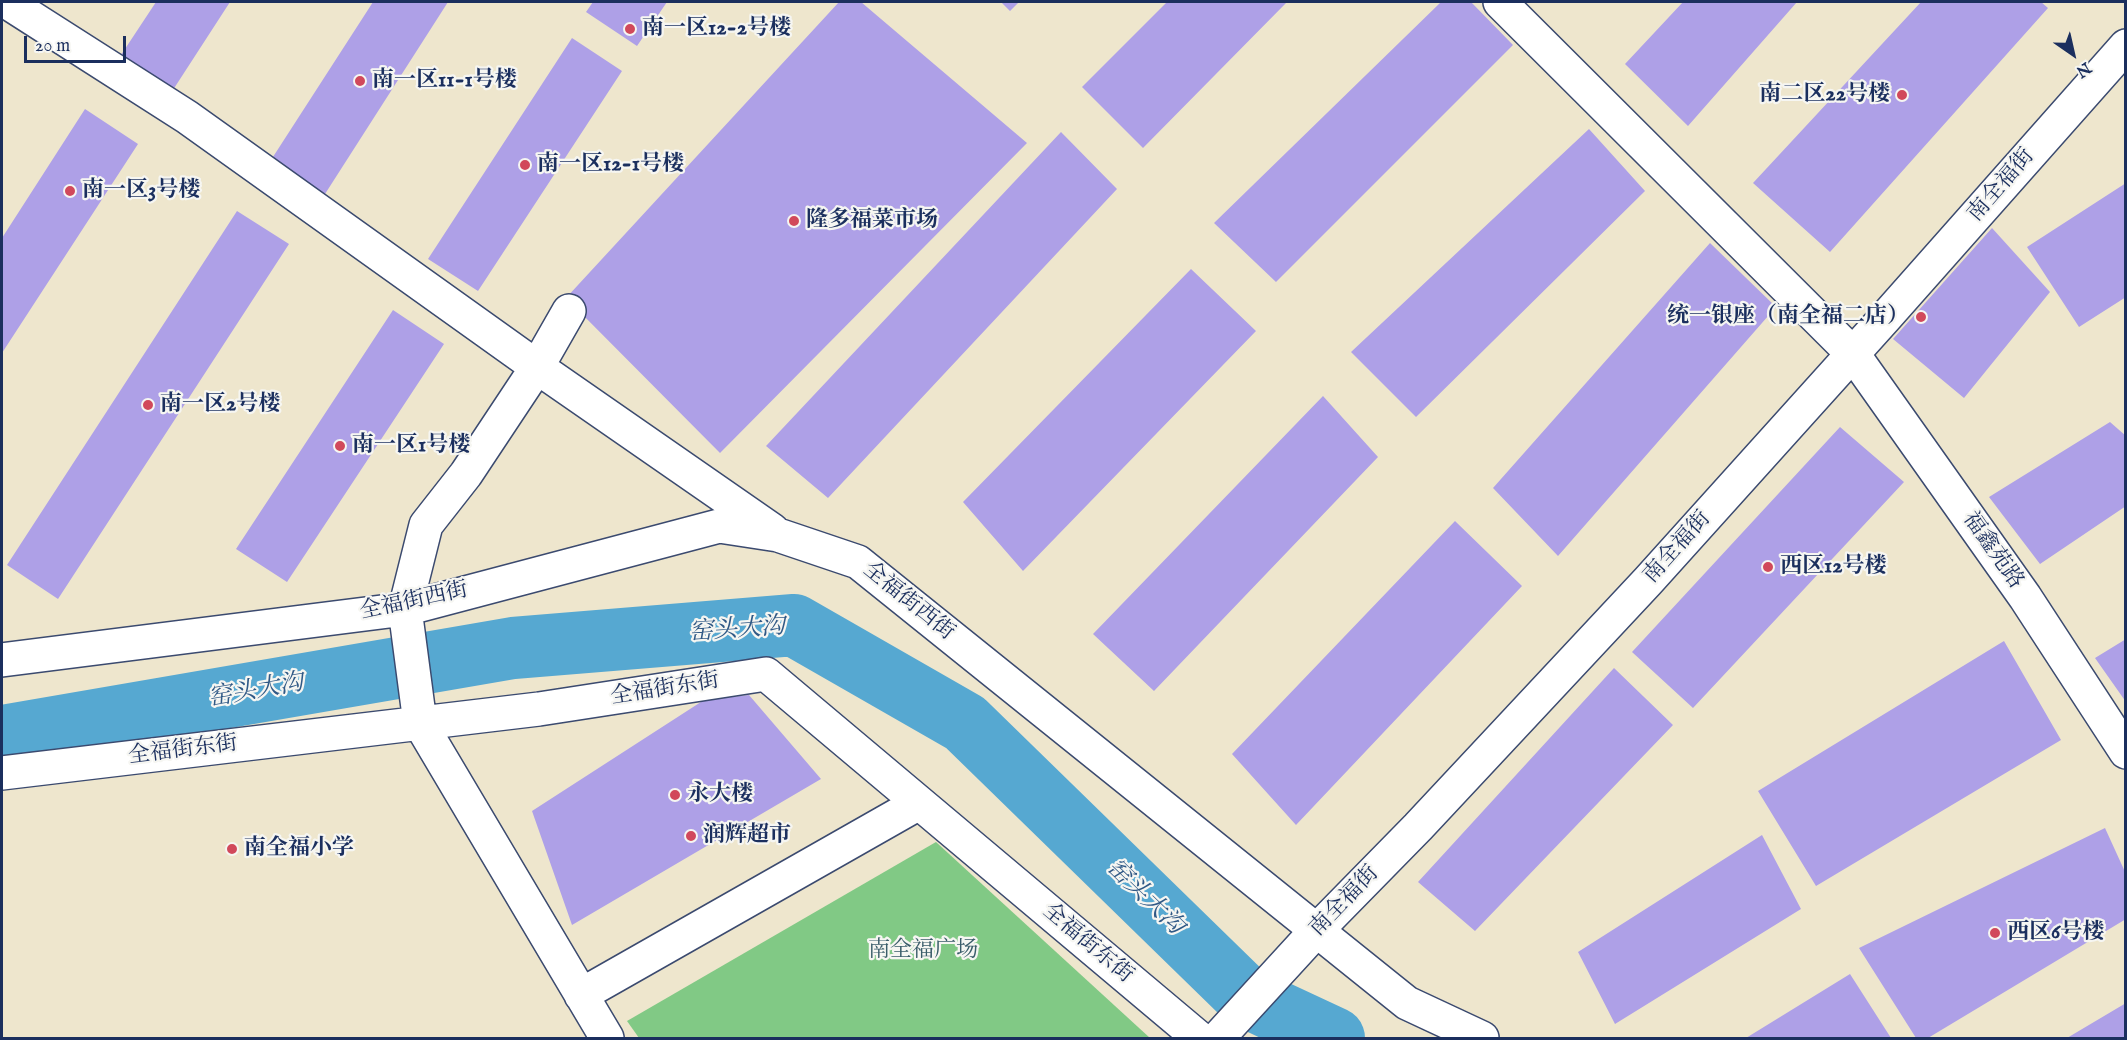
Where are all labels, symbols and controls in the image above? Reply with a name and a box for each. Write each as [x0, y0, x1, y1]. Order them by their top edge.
place label: 南一区12-2号楼 [642, 16, 791, 42]
marker: 南一区12-2号楼 [623, 22, 637, 36]
scale bar [27, 24, 129, 62]
north arrow [2043, 24, 2103, 84]
text: 20 m [35, 35, 70, 58]
text: N [2072, 57, 2094, 81]
place label: 南一区11-1号楼 [372, 68, 517, 94]
marker: 南一区11-1号楼 [353, 74, 367, 88]
place label: 南二区22号楼 [1759, 82, 1890, 108]
marker: 南二区22号楼 [1895, 88, 1909, 102]
street label: 南全福街 [1963, 144, 2041, 228]
place label: 南一区12-1号楼 [537, 152, 684, 178]
marker: 南一区12-1号楼 [518, 158, 532, 172]
place label: 南一区3号楼 [82, 178, 200, 204]
marker: 南一区3号楼 [63, 184, 77, 198]
place label: 隆多福菜市场 [806, 208, 938, 234]
marker: 隆多福菜市场 [787, 214, 801, 228]
place label: 统一银座（南全福二店） [1667, 304, 1909, 330]
marker: 统一银座（南全福二店） [1914, 310, 1928, 324]
place label: 南一区2号楼 [160, 392, 280, 418]
marker: 南一区2号楼 [141, 398, 155, 412]
place label: 南一区1号楼 [352, 433, 470, 459]
marker: 南一区1号楼 [333, 439, 347, 453]
street label: 南全福街 [1639, 506, 1717, 590]
street label: 福鑫苑路 [1956, 507, 2028, 595]
place label: 西区12号楼 [1780, 554, 1887, 580]
street label: 全福街西街 [857, 557, 959, 647]
marker: 西区12号楼 [1761, 560, 1775, 574]
street label: 全福街西街 [357, 578, 471, 626]
water label: 窑头大沟 [688, 613, 786, 649]
street label: 全福街东街 [609, 668, 721, 712]
water label: 窑头大沟 [206, 669, 306, 715]
street label: 全福街东街 [127, 731, 239, 771]
place label: 永大楼 [687, 782, 753, 808]
marker: 永大楼 [668, 788, 682, 802]
place label: 润辉超市 [703, 823, 791, 849]
marker: 润辉超市 [684, 829, 698, 843]
place label: 南全福小学 [244, 836, 354, 862]
marker: 南全福小学 [225, 842, 239, 856]
water label: 窑头大沟 [1099, 854, 1189, 942]
street label: 南全福街 [1305, 861, 1385, 943]
street label: 全福街东街 [1036, 899, 1138, 989]
place label: 西区6号楼 [2007, 920, 2104, 946]
marker: 西区6号楼 [1988, 926, 2002, 940]
park label: 南全福广场 [868, 938, 978, 964]

